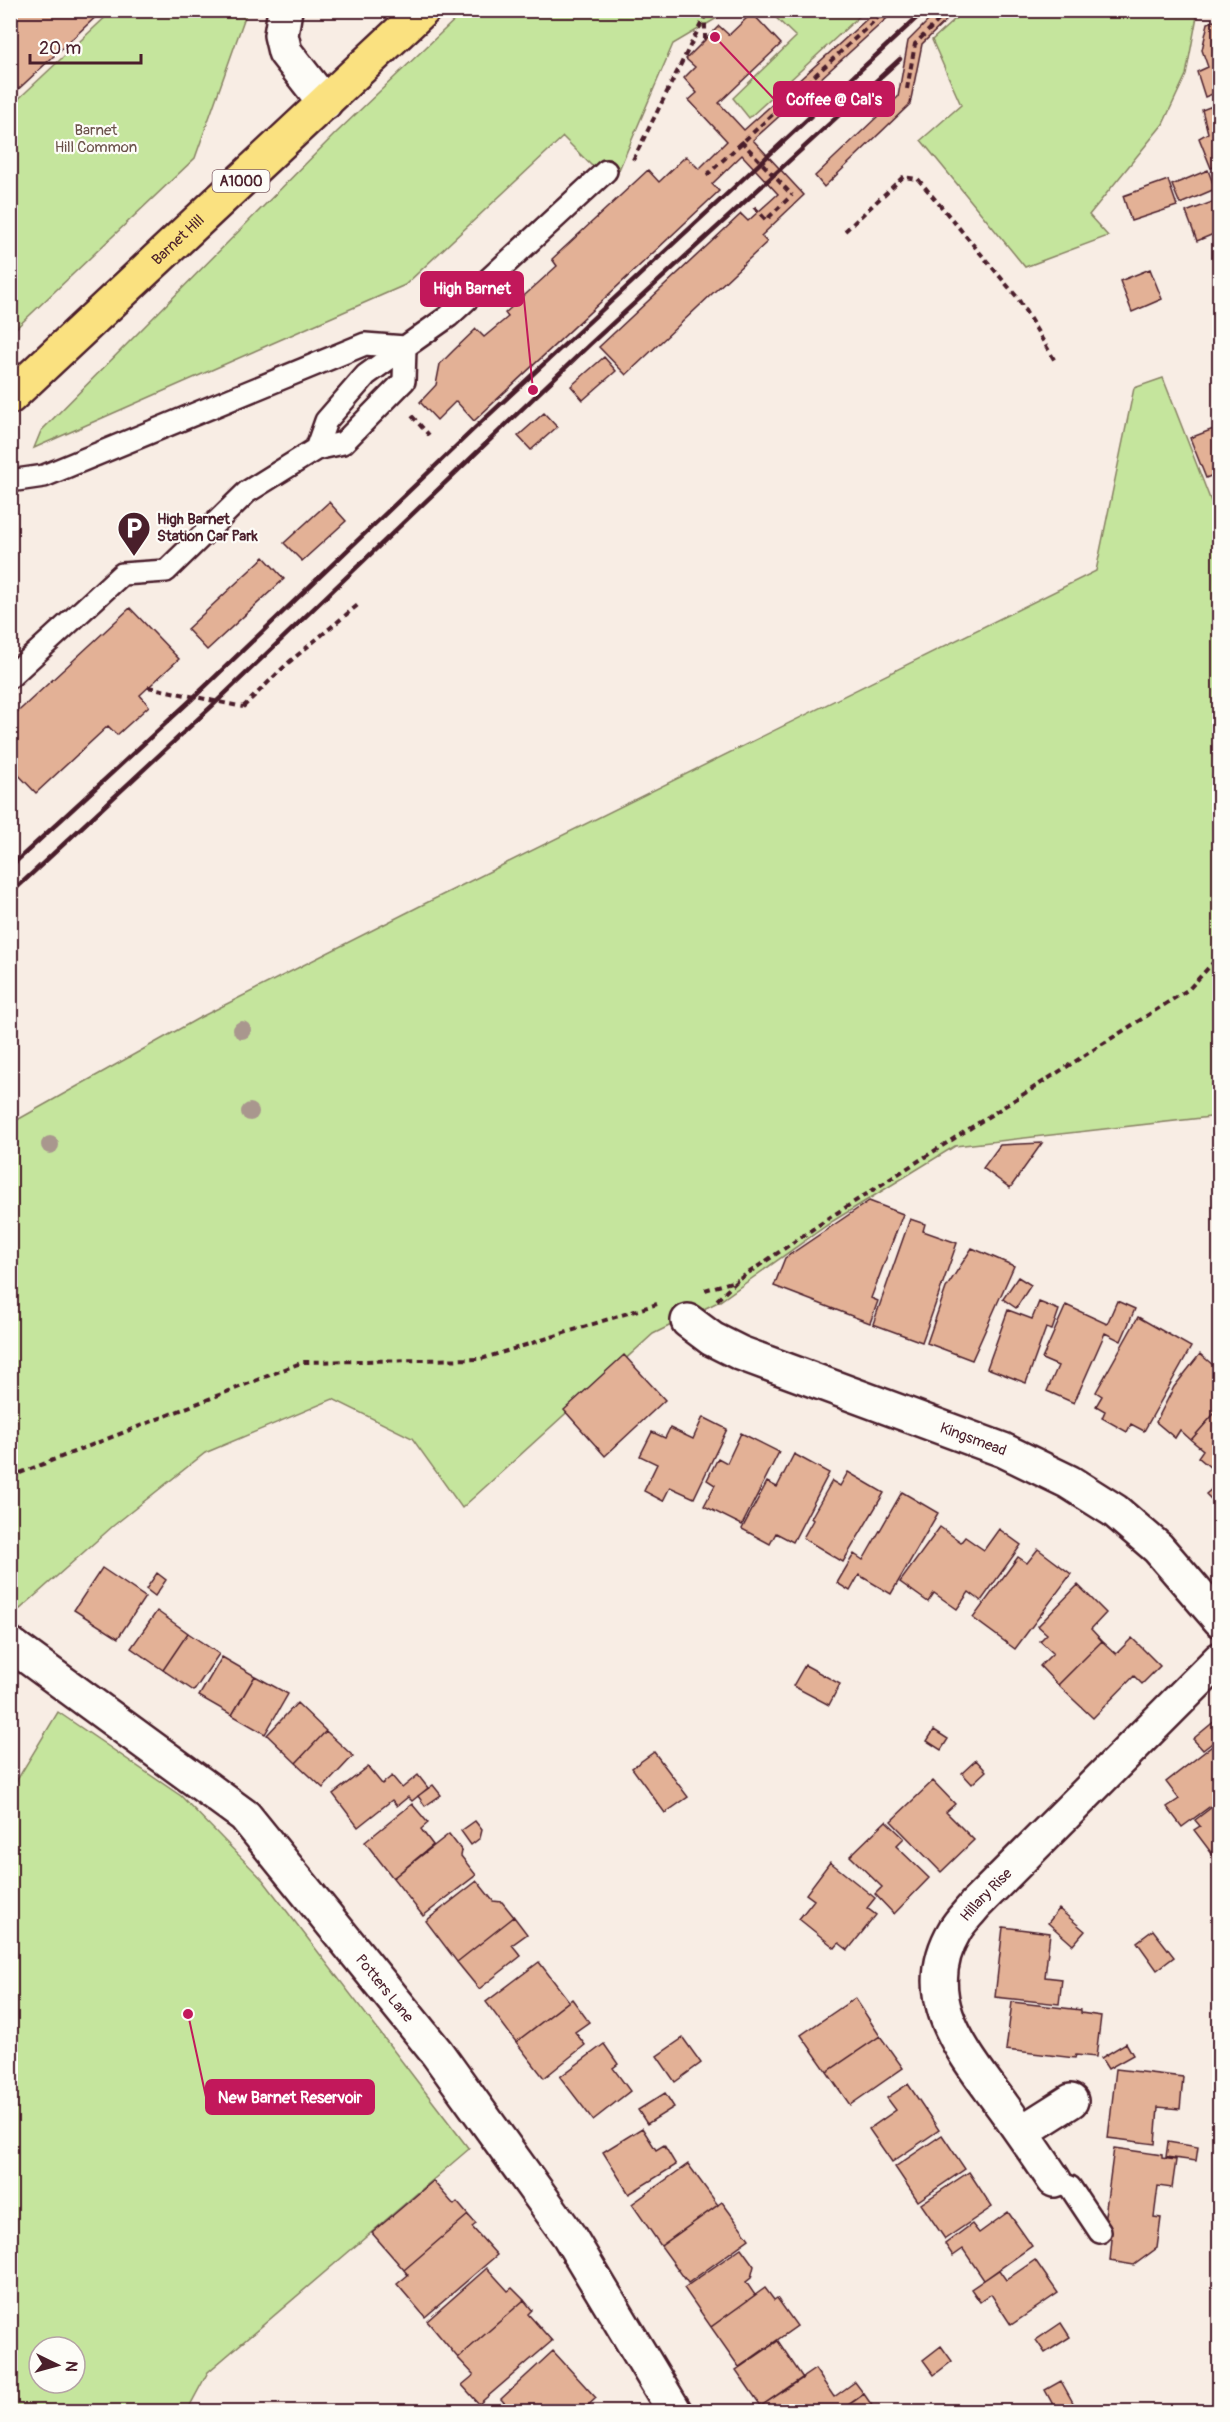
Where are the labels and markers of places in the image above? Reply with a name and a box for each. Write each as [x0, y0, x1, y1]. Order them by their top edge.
callout: Coffee @ Cal's [774, 82, 894, 116]
callout: High Barnet [421, 272, 523, 306]
parking icon: High Barnet Station Car Park [116, 510, 152, 557]
place label: High Barnet Station Car Park [157, 510, 259, 546]
callout: New Barnet Reservoir [206, 2080, 374, 2114]

